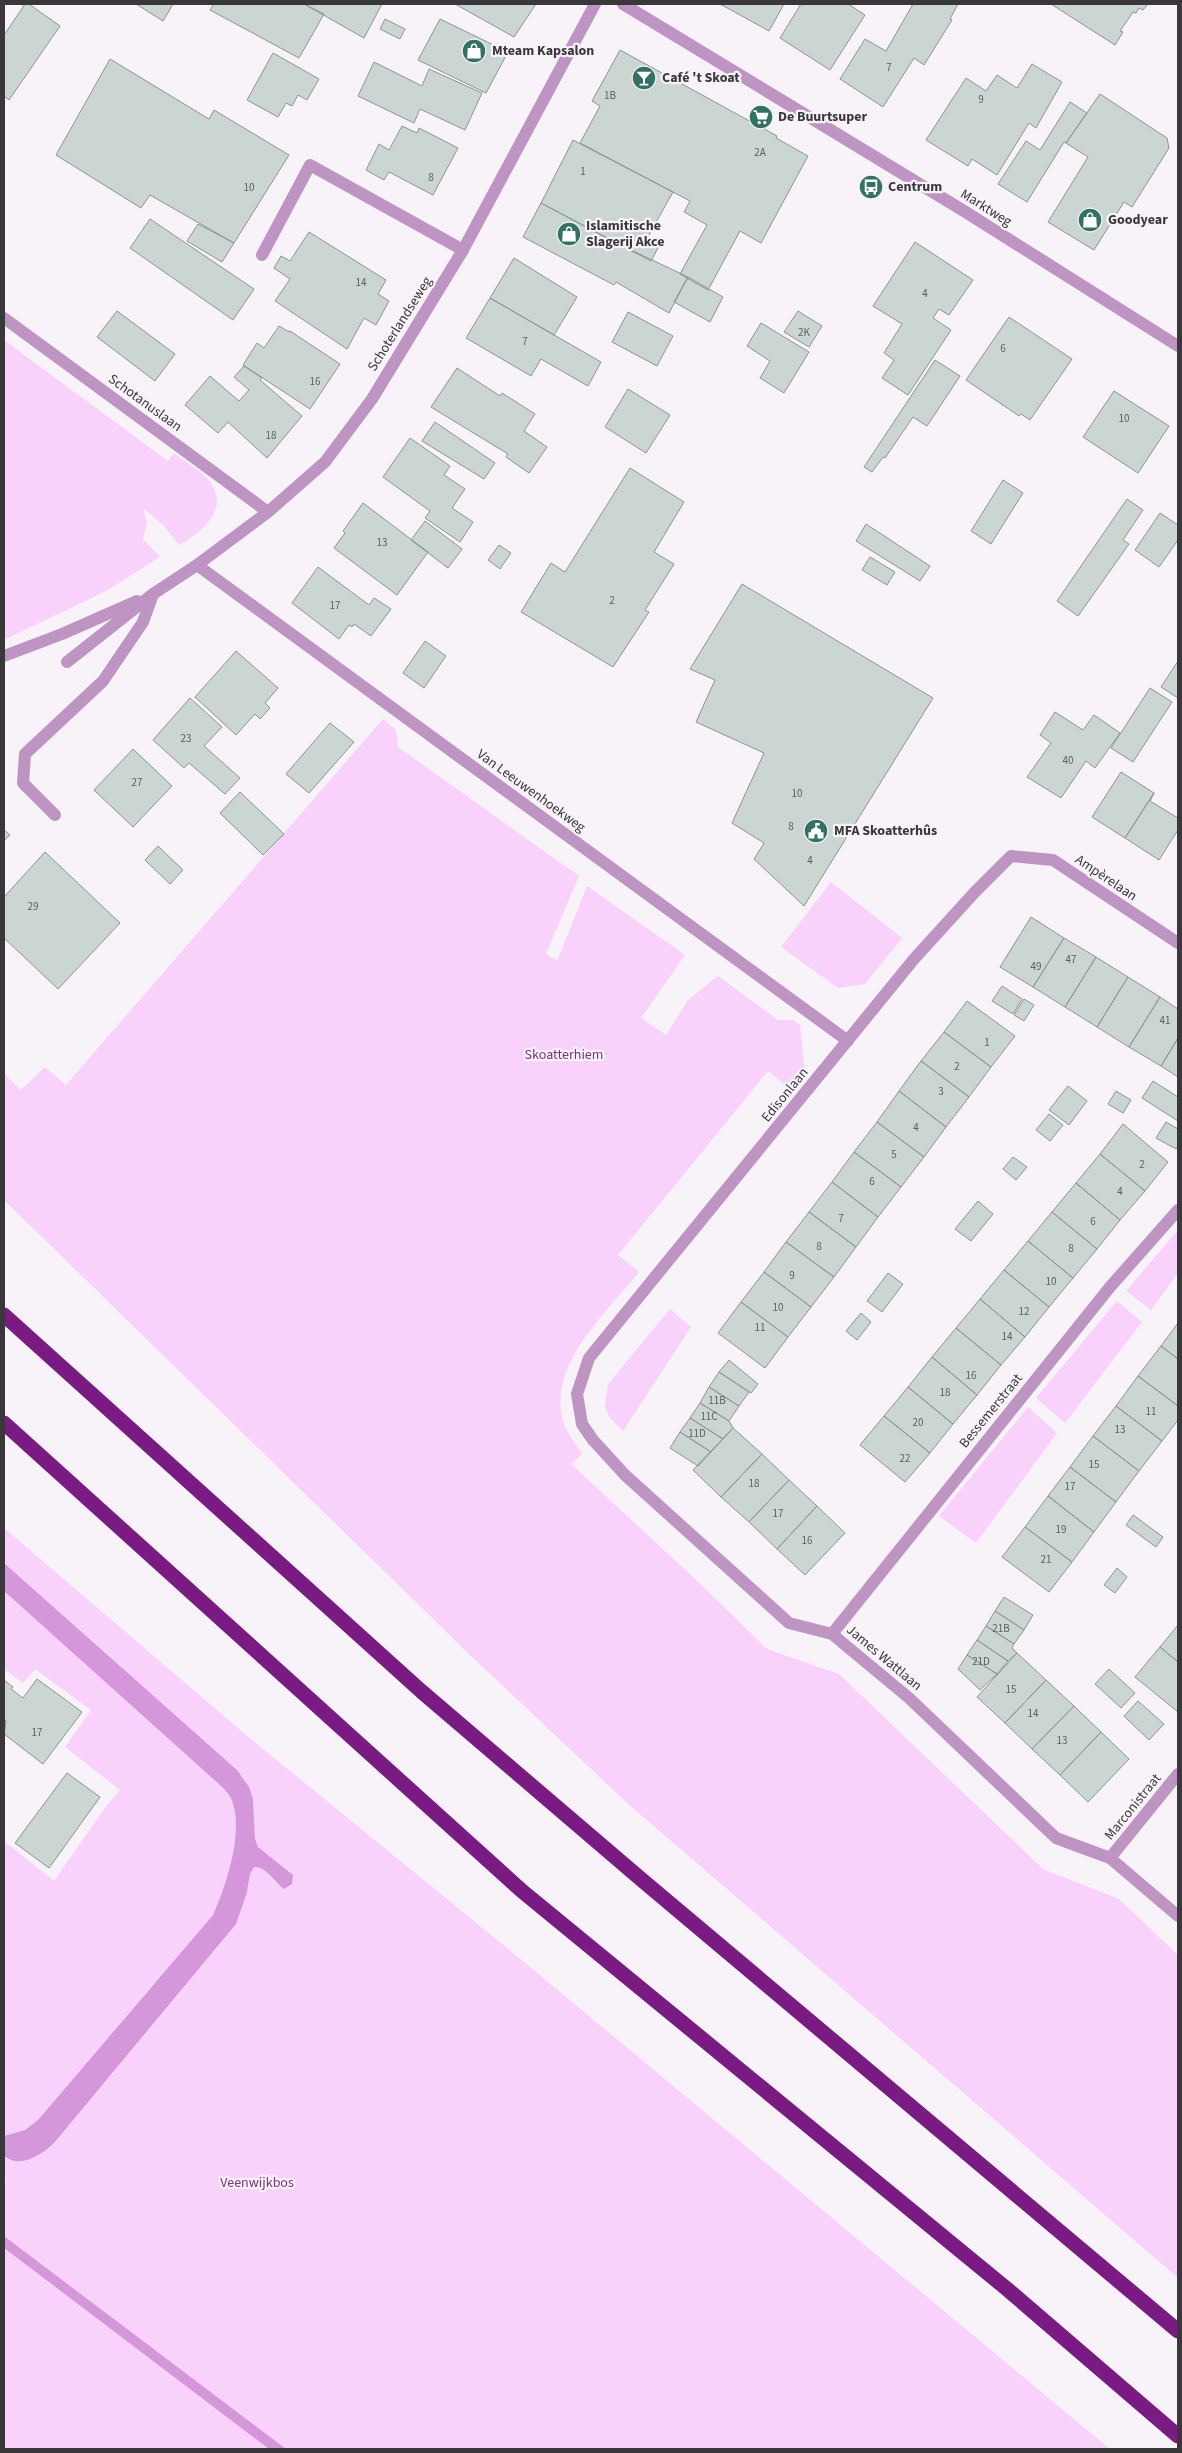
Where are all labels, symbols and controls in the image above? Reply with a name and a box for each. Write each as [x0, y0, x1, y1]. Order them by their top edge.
shop icon: Mteam Kapsalon [461, 38, 487, 64]
place label: Mteam Kapsalon [492, 41, 594, 61]
house number: 7 [886, 60, 892, 75]
bar icon: Café 't Skoat [631, 65, 657, 91]
place label: Café 't Skoat [662, 68, 740, 88]
house number: 1B [604, 88, 616, 103]
house number: 9 [978, 92, 984, 107]
supermarket icon: De Buurtsuper [748, 104, 774, 130]
place label: De Buurtsuper [778, 107, 868, 127]
house number: 2A [754, 145, 766, 160]
house number: 1 [580, 164, 586, 179]
house number: 8 [428, 170, 434, 185]
bus stop icon: Centrum [858, 174, 884, 200]
place label: Centrum [888, 177, 942, 197]
house number: 10 [244, 180, 254, 195]
street label: Marktweg [956, 184, 1016, 232]
shop icon: Goodyear [1077, 207, 1103, 233]
place label: Goodyear [1108, 210, 1168, 230]
place label: Islamitische Slagerij Akce [586, 216, 665, 252]
shop icon: Islamitische Slagerij Akce [556, 221, 582, 247]
street label: Schoterlandseweg [363, 273, 437, 375]
house number: 14 [356, 275, 367, 290]
house number: 4 [922, 286, 928, 301]
house number: 2K [798, 325, 811, 340]
house number: 7 [522, 334, 528, 349]
house number: 6 [1000, 341, 1006, 356]
street label: Schotanuslaan [104, 369, 186, 437]
house number: 16 [310, 374, 321, 389]
house number: 10 [1119, 411, 1129, 426]
house number: 18 [266, 428, 277, 443]
house number: 13 [377, 535, 387, 550]
house number: 2 [609, 593, 615, 608]
house number: 17 [330, 598, 340, 613]
house number: 23 [181, 731, 191, 746]
street label: Van Leeuwenhoekweg [472, 745, 590, 837]
house number: 40 [1063, 753, 1073, 768]
house number: 27 [132, 775, 142, 790]
house number: 10 [792, 786, 802, 801]
public building icon: MFA Skoatterhûs [803, 818, 829, 844]
house number: 8 [788, 819, 794, 834]
place label: MFA Skoatterhûs [834, 821, 937, 841]
street label: Ampèrelaan [1071, 850, 1141, 906]
house number: 4 [807, 853, 813, 868]
house number: 29 [28, 899, 38, 914]
house number: 47 [1066, 952, 1076, 967]
house number: 49 [1031, 959, 1041, 974]
house number: 41 [1160, 1013, 1170, 1028]
house number: 1 [984, 1035, 990, 1050]
park label: Skoatterhiem [525, 1045, 603, 1065]
house number: 2 [954, 1059, 960, 1074]
street label: Edisonlaan [757, 1063, 813, 1127]
house number: 3 [938, 1084, 944, 1099]
house number: 4 [913, 1120, 919, 1135]
house number: 5 [891, 1147, 897, 1162]
house number: 2 [1139, 1157, 1145, 1172]
house number: 6 [869, 1174, 875, 1189]
house number: 4 [1117, 1184, 1123, 1199]
house number: 7 [838, 1211, 844, 1226]
house number: 6 [1090, 1214, 1096, 1229]
house number: 8 [816, 1239, 822, 1254]
house number: 8 [1068, 1241, 1074, 1256]
house number: 9 [789, 1268, 795, 1283]
house number: 10 [1046, 1274, 1056, 1289]
house number: 10 [773, 1300, 783, 1315]
house number: 12 [1019, 1304, 1029, 1319]
house number: 11 [755, 1320, 765, 1335]
house number: 14 [1002, 1329, 1013, 1344]
house number: 16 [966, 1368, 977, 1383]
street label: Bessemerstraat [955, 1369, 1027, 1453]
house number: 18 [940, 1385, 951, 1400]
house number: 11B [708, 1393, 726, 1408]
house number: 11 [1146, 1404, 1156, 1419]
house number: 11C [700, 1409, 718, 1424]
house number: 20 [913, 1415, 923, 1430]
house number: 13 [1115, 1422, 1125, 1437]
house number: 11D [688, 1426, 706, 1441]
house number: 22 [900, 1451, 910, 1466]
house number: 15 [1089, 1457, 1099, 1472]
house number: 18 [749, 1476, 760, 1491]
house number: 17 [1065, 1479, 1075, 1494]
house number: 17 [773, 1506, 783, 1521]
house number: 19 [1056, 1522, 1066, 1537]
house number: 16 [802, 1533, 813, 1548]
house number: 21 [1041, 1552, 1051, 1567]
street label: James Wattlaan [842, 1620, 926, 1696]
house number: 21B [992, 1621, 1010, 1636]
house number: 21D [972, 1654, 990, 1669]
house number: 15 [1006, 1682, 1016, 1697]
house number: 14 [1028, 1706, 1039, 1721]
house number: 17 [32, 1725, 42, 1740]
house number: 13 [1057, 1733, 1067, 1748]
street label: Marconistraat [1100, 1769, 1166, 1844]
park label: Veenwijkbos [220, 2173, 294, 2193]

